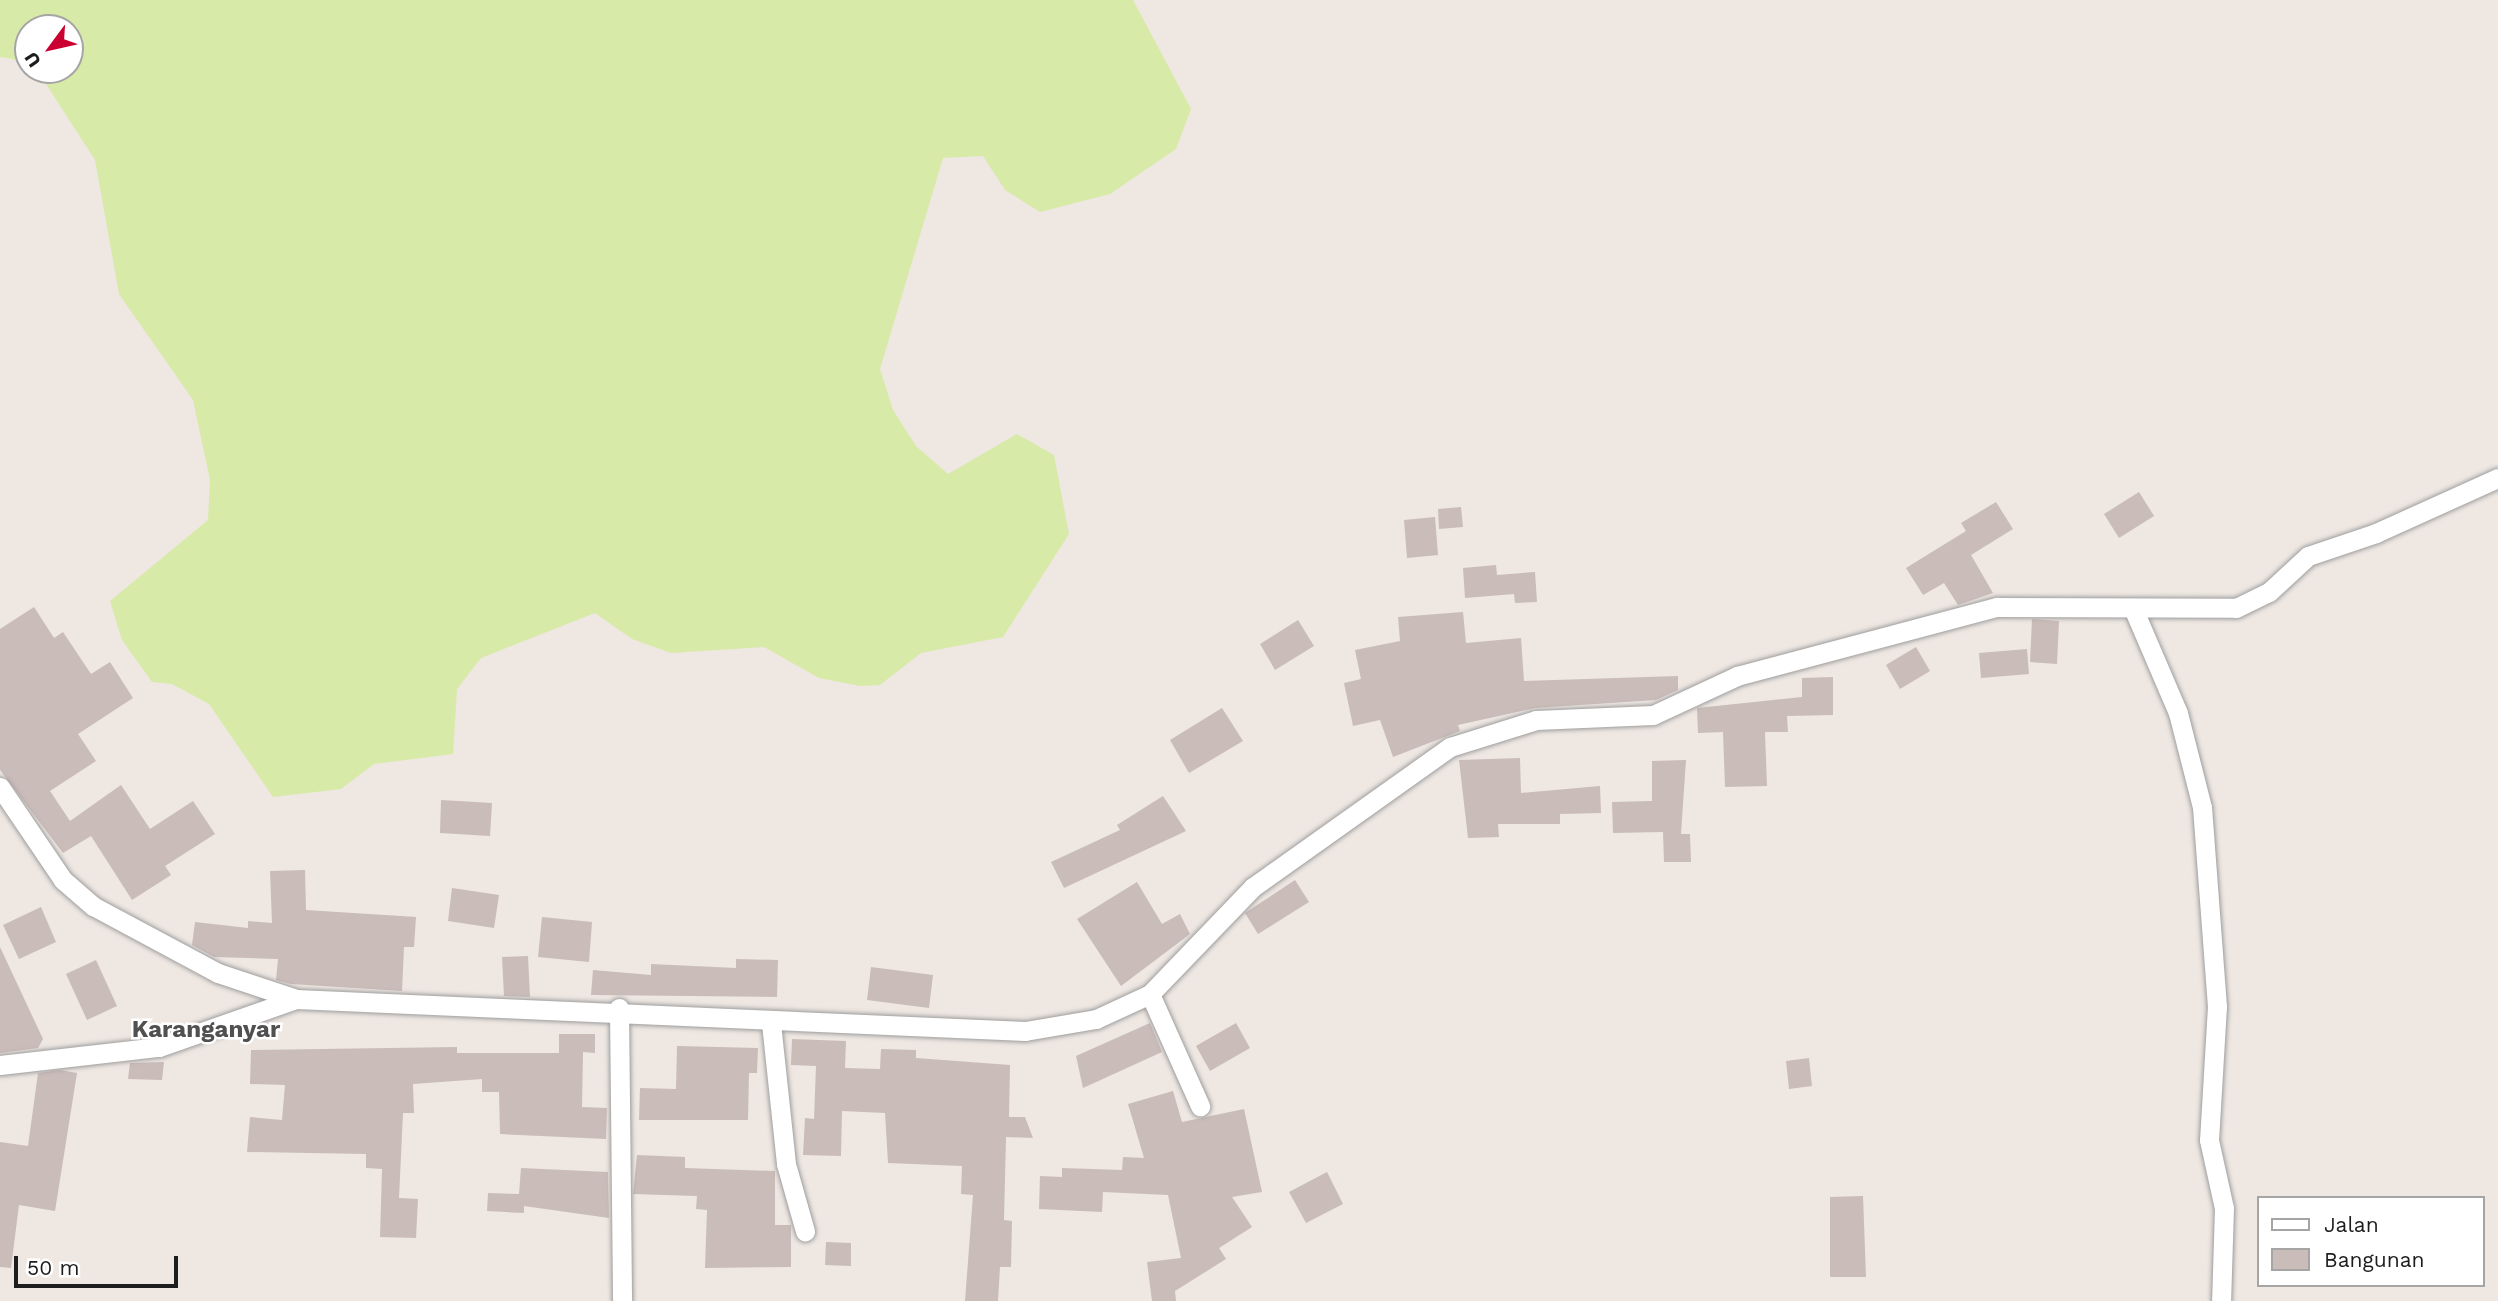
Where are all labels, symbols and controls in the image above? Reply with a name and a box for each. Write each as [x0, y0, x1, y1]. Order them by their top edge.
north arrow [14, 14, 84, 84]
text: U [19, 48, 46, 72]
district label: Karanganyar [132, 1016, 280, 1044]
legend [2256, 1196, 2484, 1287]
text: Jalan [2324, 1212, 2379, 1237]
scale bar [18, 1242, 182, 1286]
text: Bangunan [2324, 1247, 2425, 1272]
text: 50 m [27, 1255, 79, 1280]

